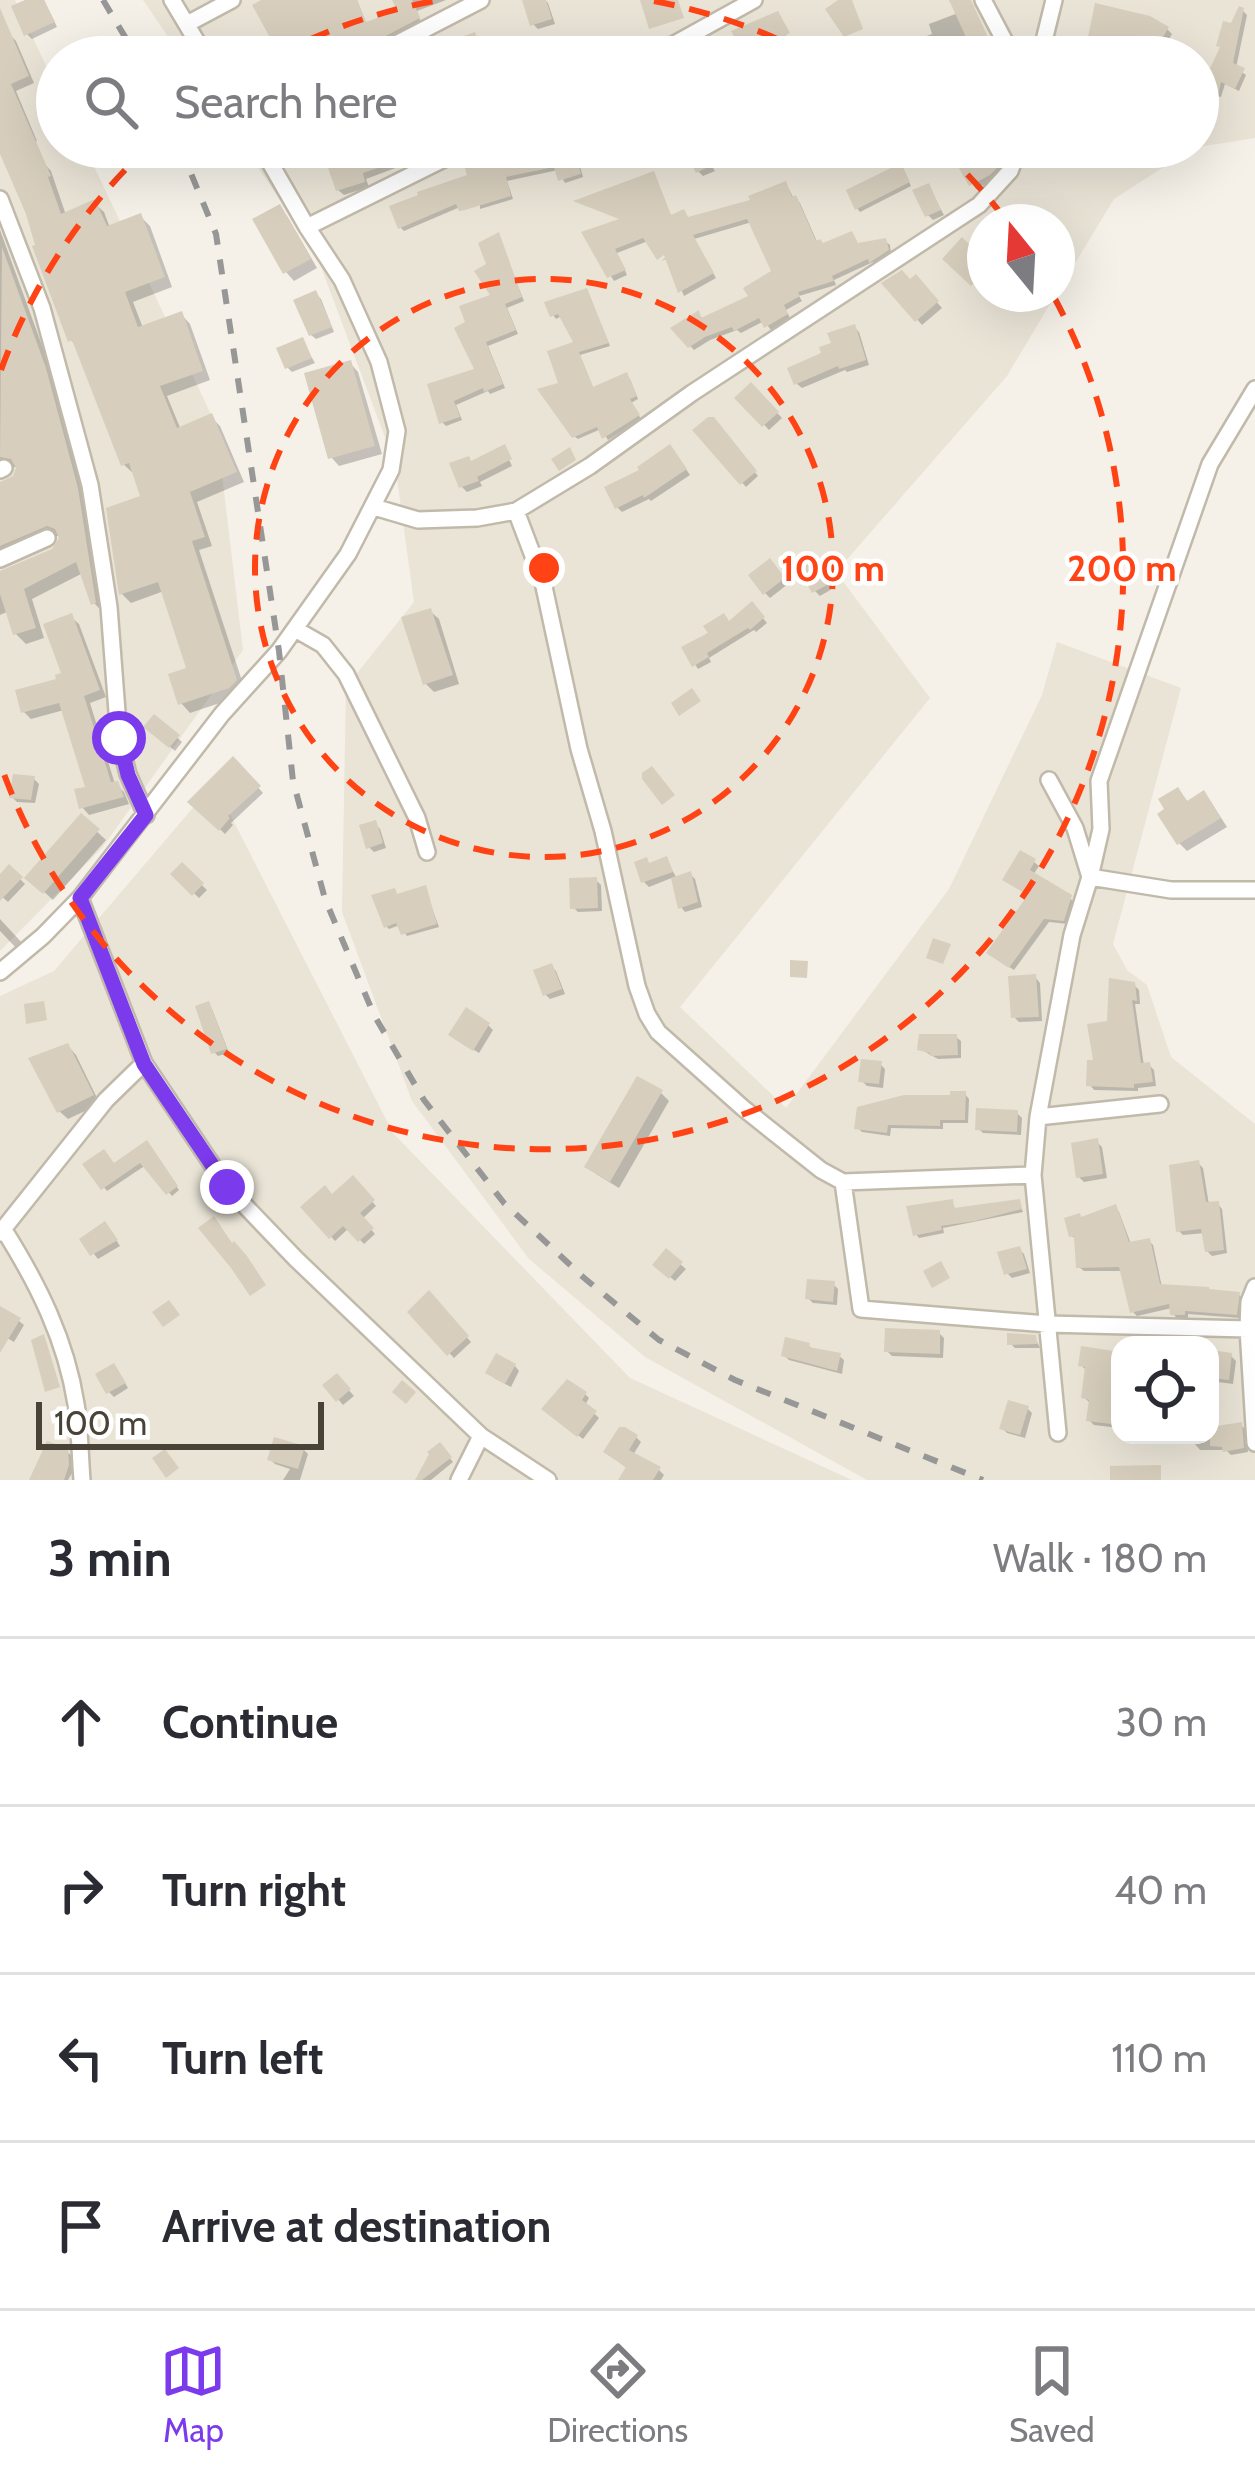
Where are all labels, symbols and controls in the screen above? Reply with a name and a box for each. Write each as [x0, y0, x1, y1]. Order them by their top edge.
search box [36, 36, 1219, 168]
icon: search [78, 69, 144, 135]
text: Search here [174, 75, 398, 129]
north arrow [967, 204, 1075, 312]
text: 100 m [781, 546, 885, 590]
text: 200 m [1067, 546, 1177, 590]
centre of rings [523, 547, 565, 589]
route start [92, 711, 146, 765]
route end [200, 1160, 254, 1214]
map controls [1111, 1336, 1219, 1444]
button: locate [1111, 1336, 1219, 1444]
scale bar [36, 1396, 324, 1449]
text: 100 m [54, 1403, 147, 1443]
text: 3 min [48, 1527, 172, 1589]
text: Walk · 180 m [993, 1534, 1207, 1582]
icon: ahead [48, 1689, 114, 1755]
text: Continue [162, 1695, 338, 1749]
text: 30 m [1116, 1698, 1207, 1746]
icon: right [48, 1857, 114, 1923]
text: Turn right [162, 1863, 346, 1917]
text: 40 m [1114, 1866, 1207, 1914]
icon: left [48, 2025, 114, 2091]
text: Turn left [162, 2031, 324, 2085]
text: 110 m [1111, 2034, 1207, 2082]
icon: arrive [48, 2193, 114, 2259]
text: Arrive at destination [162, 2199, 551, 2253]
tab: Map [160, 2338, 226, 2450]
tab: Directions [547, 2338, 688, 2450]
tab: Saved [1009, 2338, 1095, 2450]

